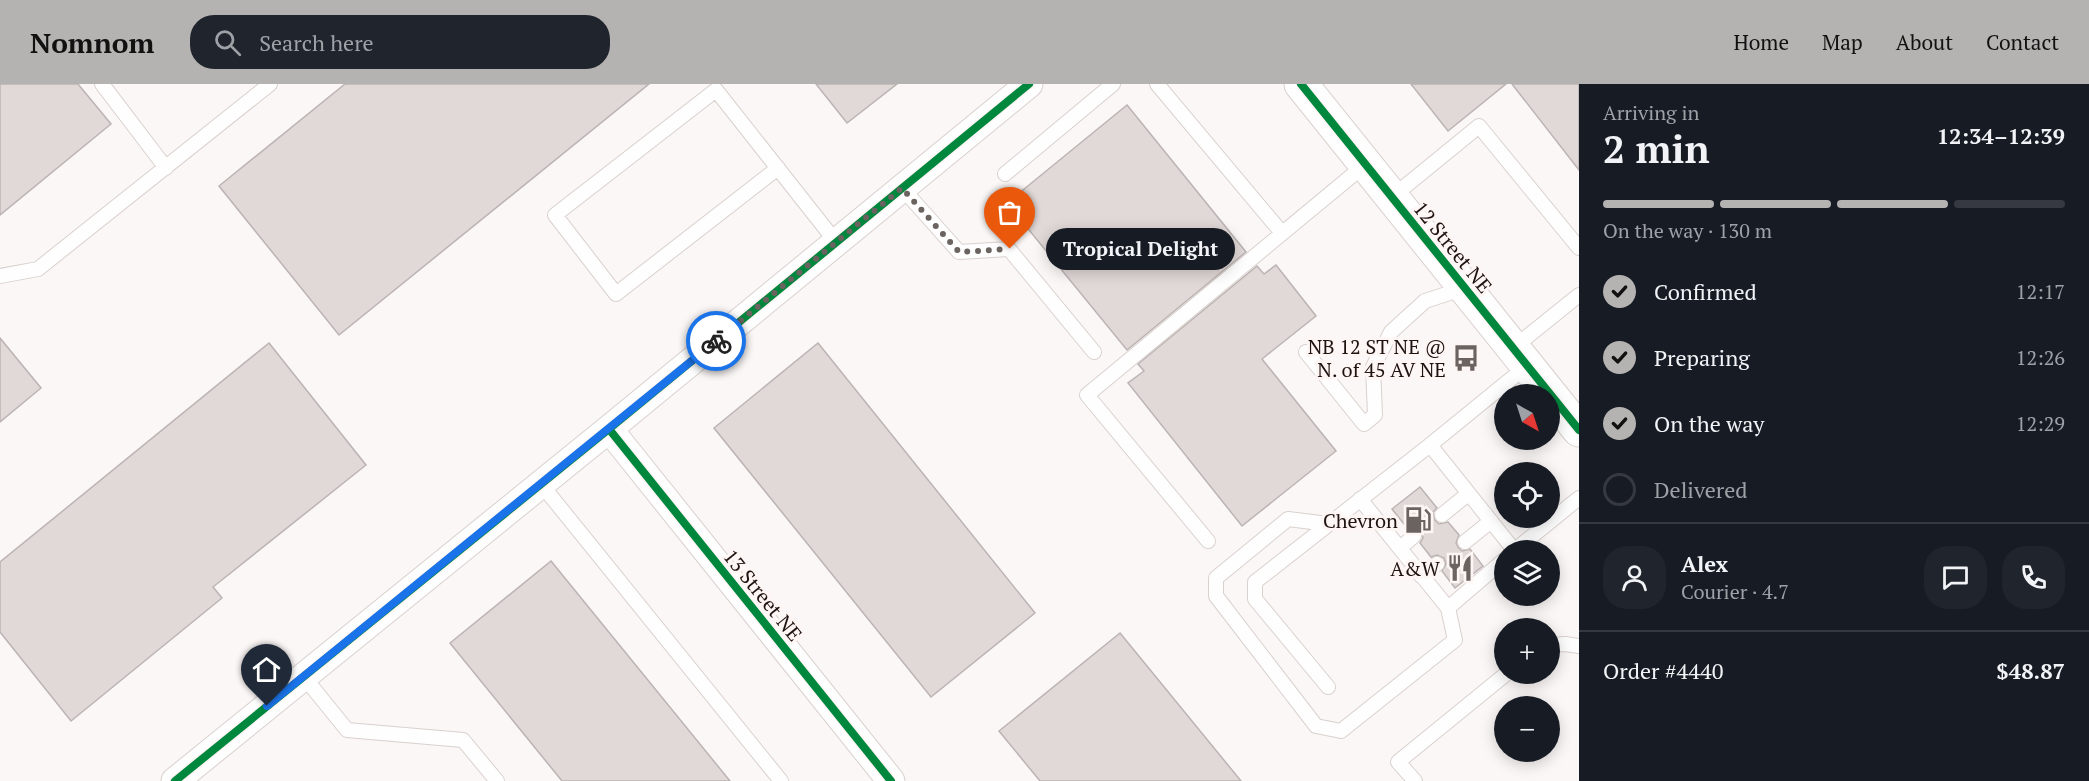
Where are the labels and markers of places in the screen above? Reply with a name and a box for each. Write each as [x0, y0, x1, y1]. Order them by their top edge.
pin [984, 187, 1035, 249]
callout: Tropical Delight [1046, 228, 1235, 270]
place label: NB 12 ST NE @ N. of 45 AV NE [1308, 333, 1446, 383]
bus stop icon: NB 12 ST NE @ N. of 45 AV NE [1451, 343, 1481, 373]
fuel station icon: Chevron [1403, 505, 1433, 535]
place label: Chevron [1323, 507, 1398, 534]
restaurant icon: A&W [1445, 553, 1475, 583]
place label: A&W [1390, 555, 1440, 582]
pin [241, 644, 292, 706]

